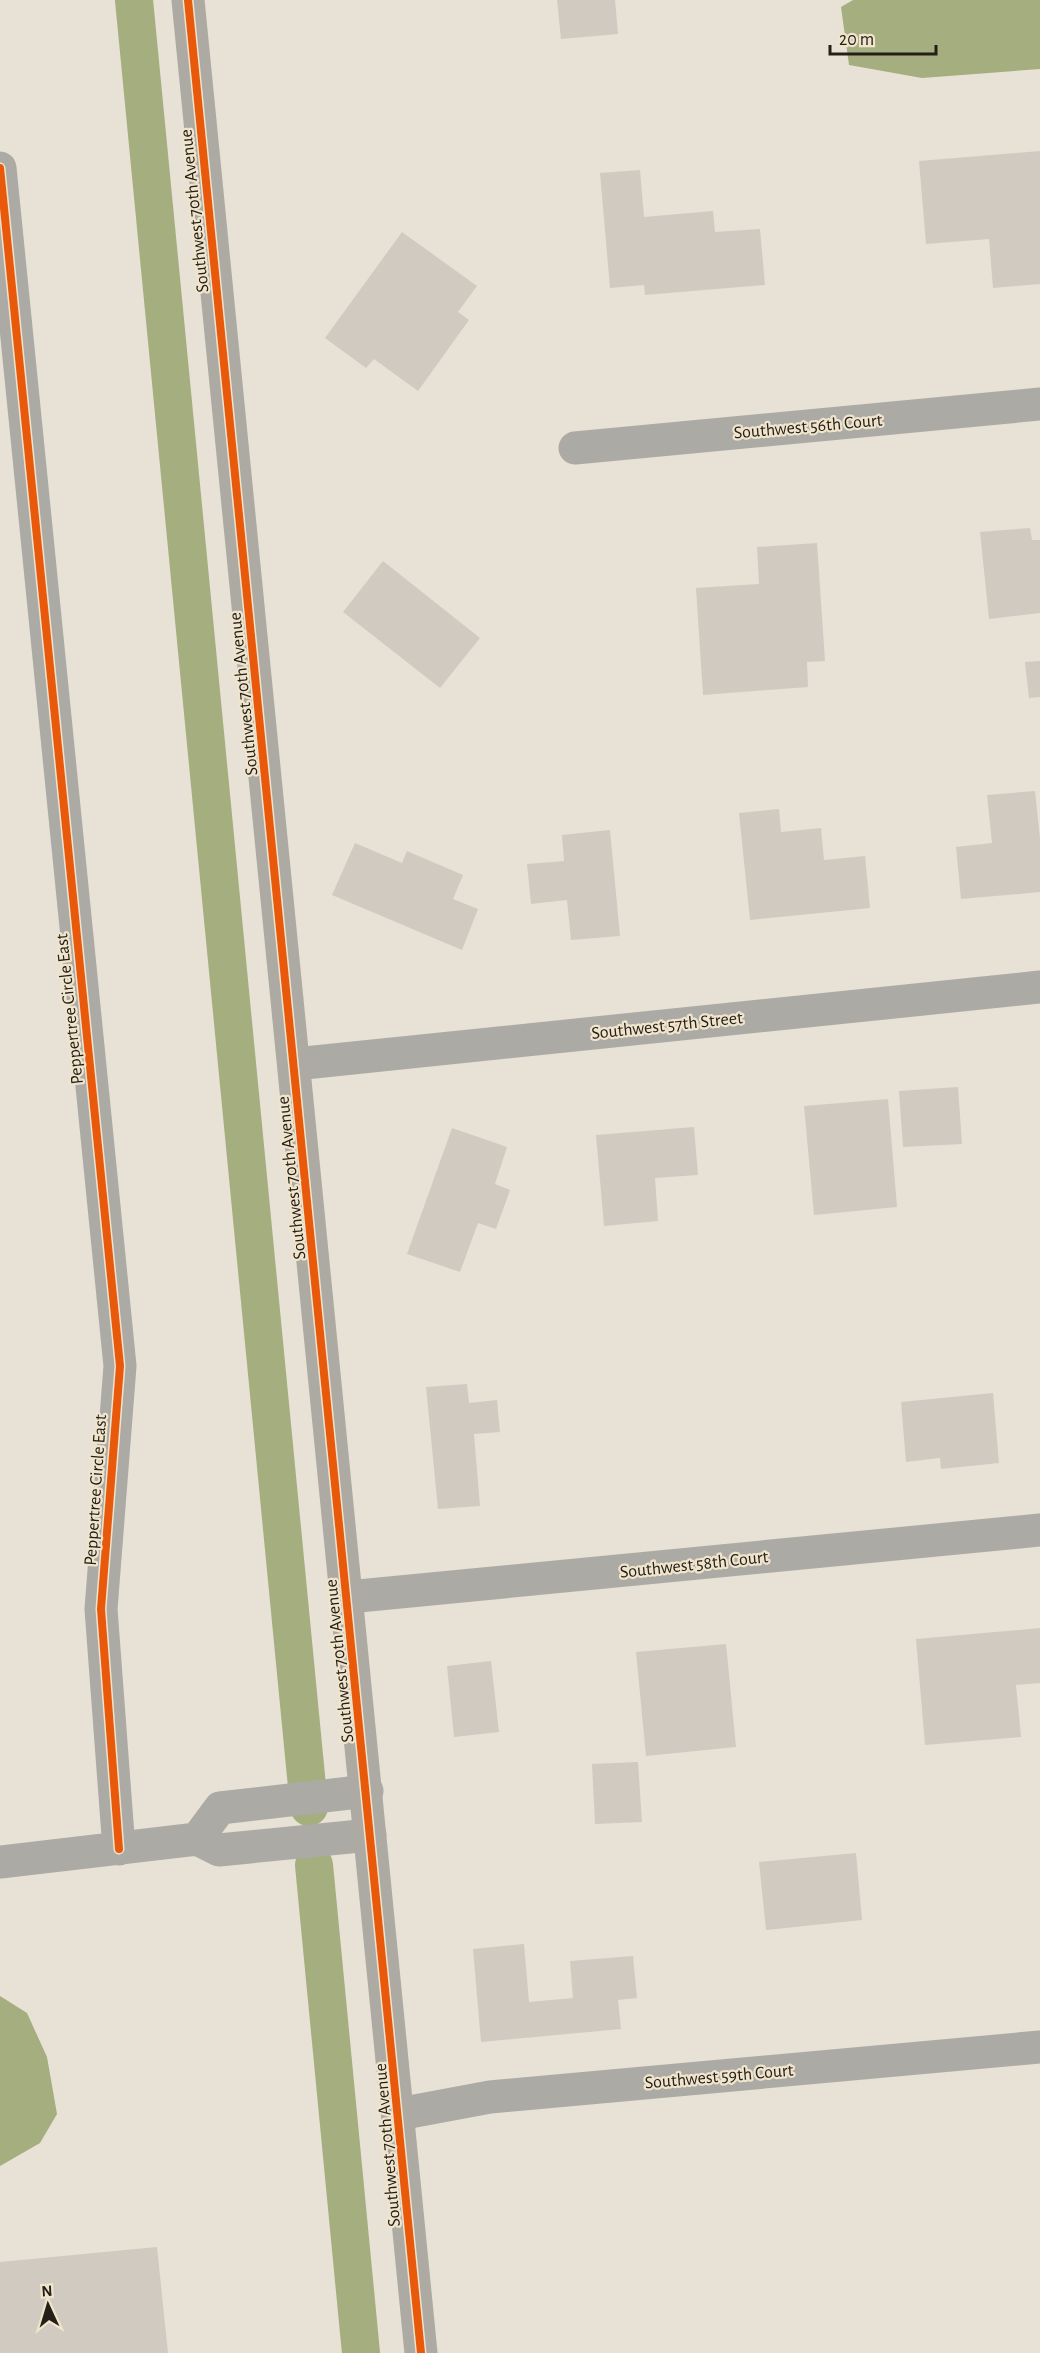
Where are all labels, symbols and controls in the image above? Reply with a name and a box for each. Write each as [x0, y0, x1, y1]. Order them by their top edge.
scale bar [830, 18, 936, 56]
text: 20 m [839, 31, 874, 49]
street label: Southwest 70th Avenue [177, 128, 213, 293]
street label: Southwest 56th Court [733, 412, 883, 442]
street label: Southwest 70th Avenue [226, 611, 262, 776]
street label: Peppertree Circle East [53, 932, 87, 1085]
street label: Southwest 57th Street [591, 1009, 744, 1043]
street label: Southwest 70th Avenue [274, 1095, 310, 1260]
street label: Peppertree Circle East [82, 1414, 110, 1566]
street label: Southwest 58th Court [619, 1548, 769, 1582]
street label: Southwest 70th Avenue [322, 1578, 358, 1743]
street label: Southwest 70th Avenue [372, 2062, 404, 2227]
street label: Southwest 59th Court [644, 2062, 794, 2092]
north arrow [18, 2275, 78, 2335]
text: N [41, 2283, 53, 2299]

